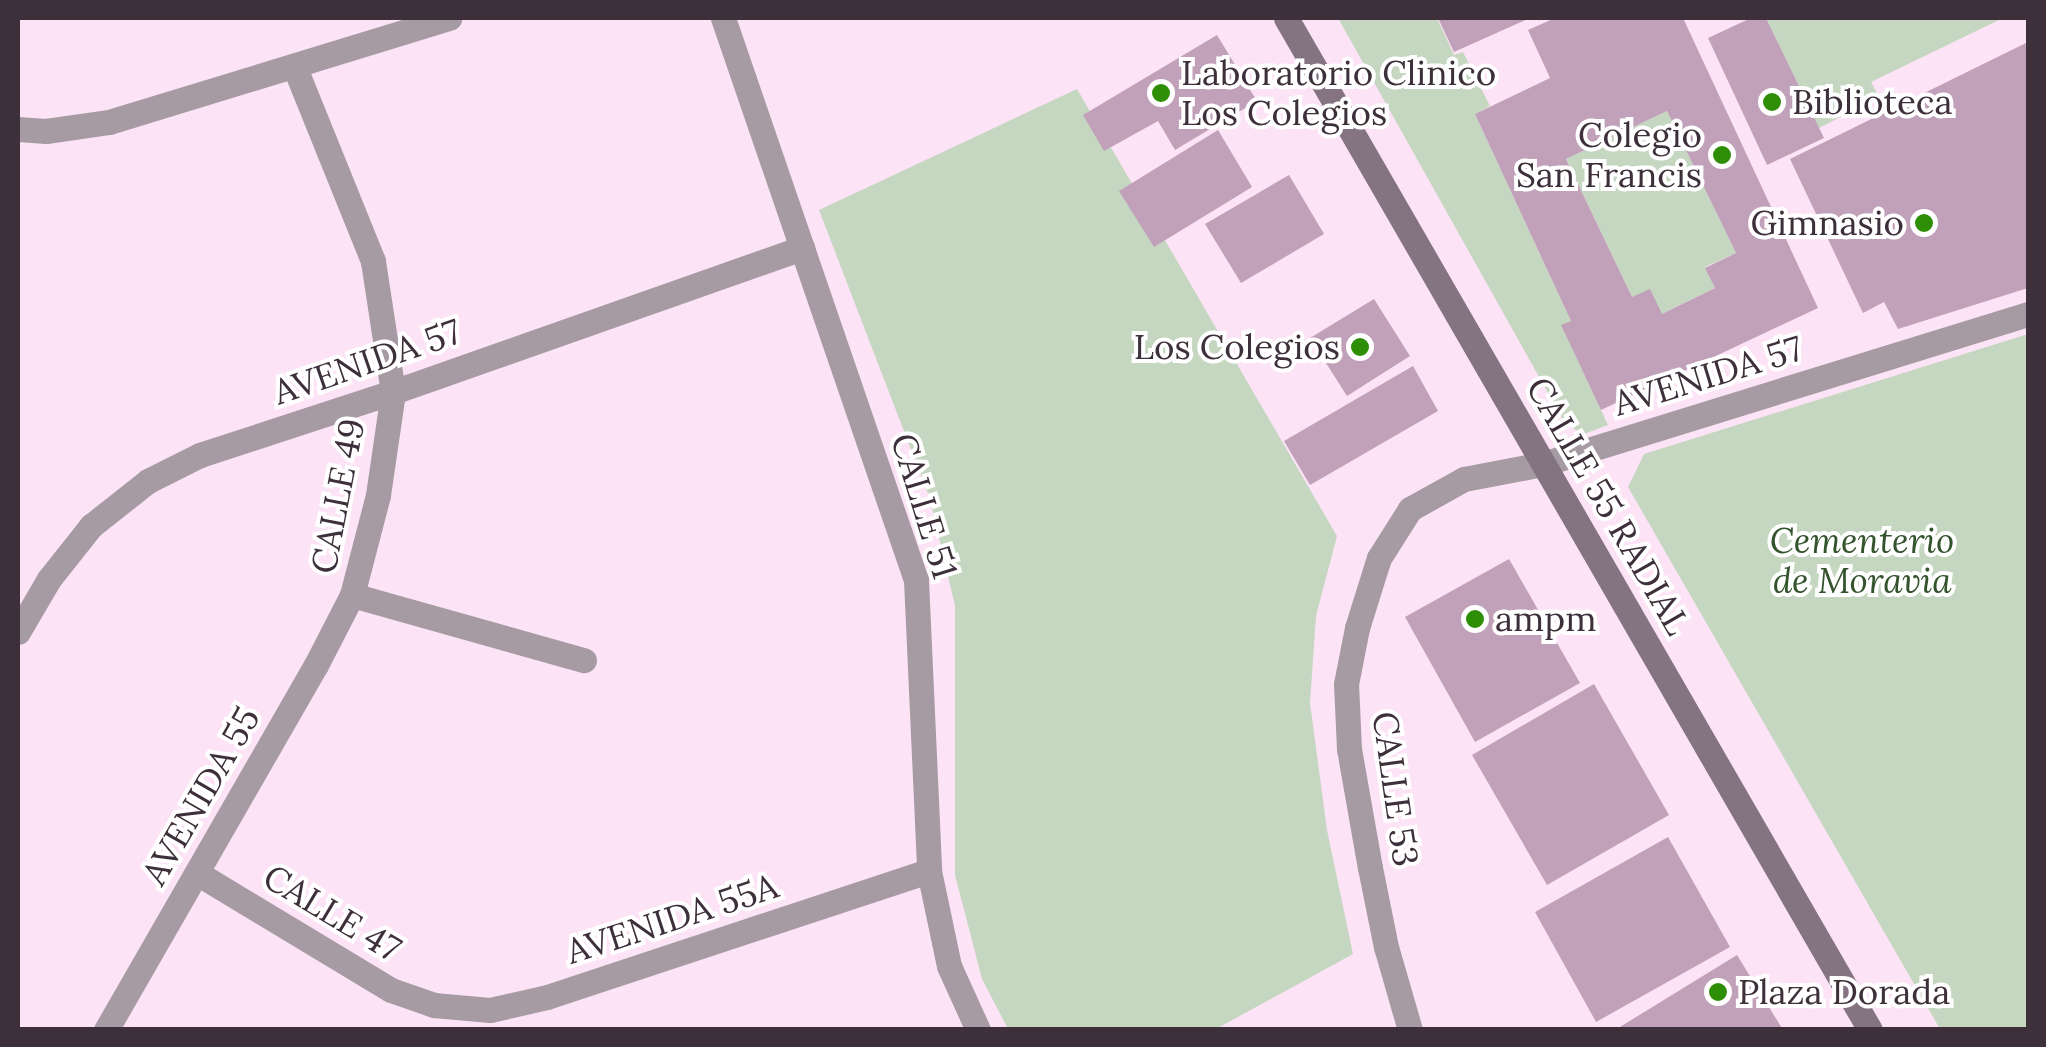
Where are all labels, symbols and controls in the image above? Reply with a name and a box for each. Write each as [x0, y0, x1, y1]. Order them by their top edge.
place label: Laboratorio Clinico Los Colegios [1181, 52, 1496, 134]
place label: Biblioteca [1792, 81, 1952, 123]
marker: Laboratorio Clinico Los Colegios [1150, 82, 1172, 104]
marker: Biblioteca [1761, 91, 1783, 113]
place label: Colegio San Francis [1516, 114, 1702, 196]
marker: Colegio San Francis [1711, 144, 1733, 166]
place label: Gimnasio [1750, 202, 1904, 244]
marker: Gimnasio [1913, 212, 1935, 234]
street label: AVENIDA 57 [268, 310, 466, 414]
place label: Los Colegios [1134, 326, 1340, 368]
street label: AVENIDA 57 [1608, 327, 1808, 425]
marker: Los Colegios [1349, 336, 1371, 358]
street label: CALLE 55 RADIAL [1517, 370, 1699, 642]
street label: CALLE 49 [302, 415, 374, 577]
street label: CALLE 51 [882, 428, 966, 584]
park label: Cementerio de Moravia [1770, 520, 1954, 602]
place label: ampm [1495, 598, 1597, 640]
marker: ampm [1464, 608, 1486, 630]
street label: AVENIDA 55 [133, 700, 269, 892]
street label: CALLE 53 [1363, 709, 1427, 869]
street label: CALLE 47 [256, 856, 408, 970]
street label: AVENIDA 55A [561, 865, 783, 973]
place label: Plaza Dorada [1738, 971, 1950, 1013]
marker: Plaza Dorada [1707, 981, 1729, 1003]

